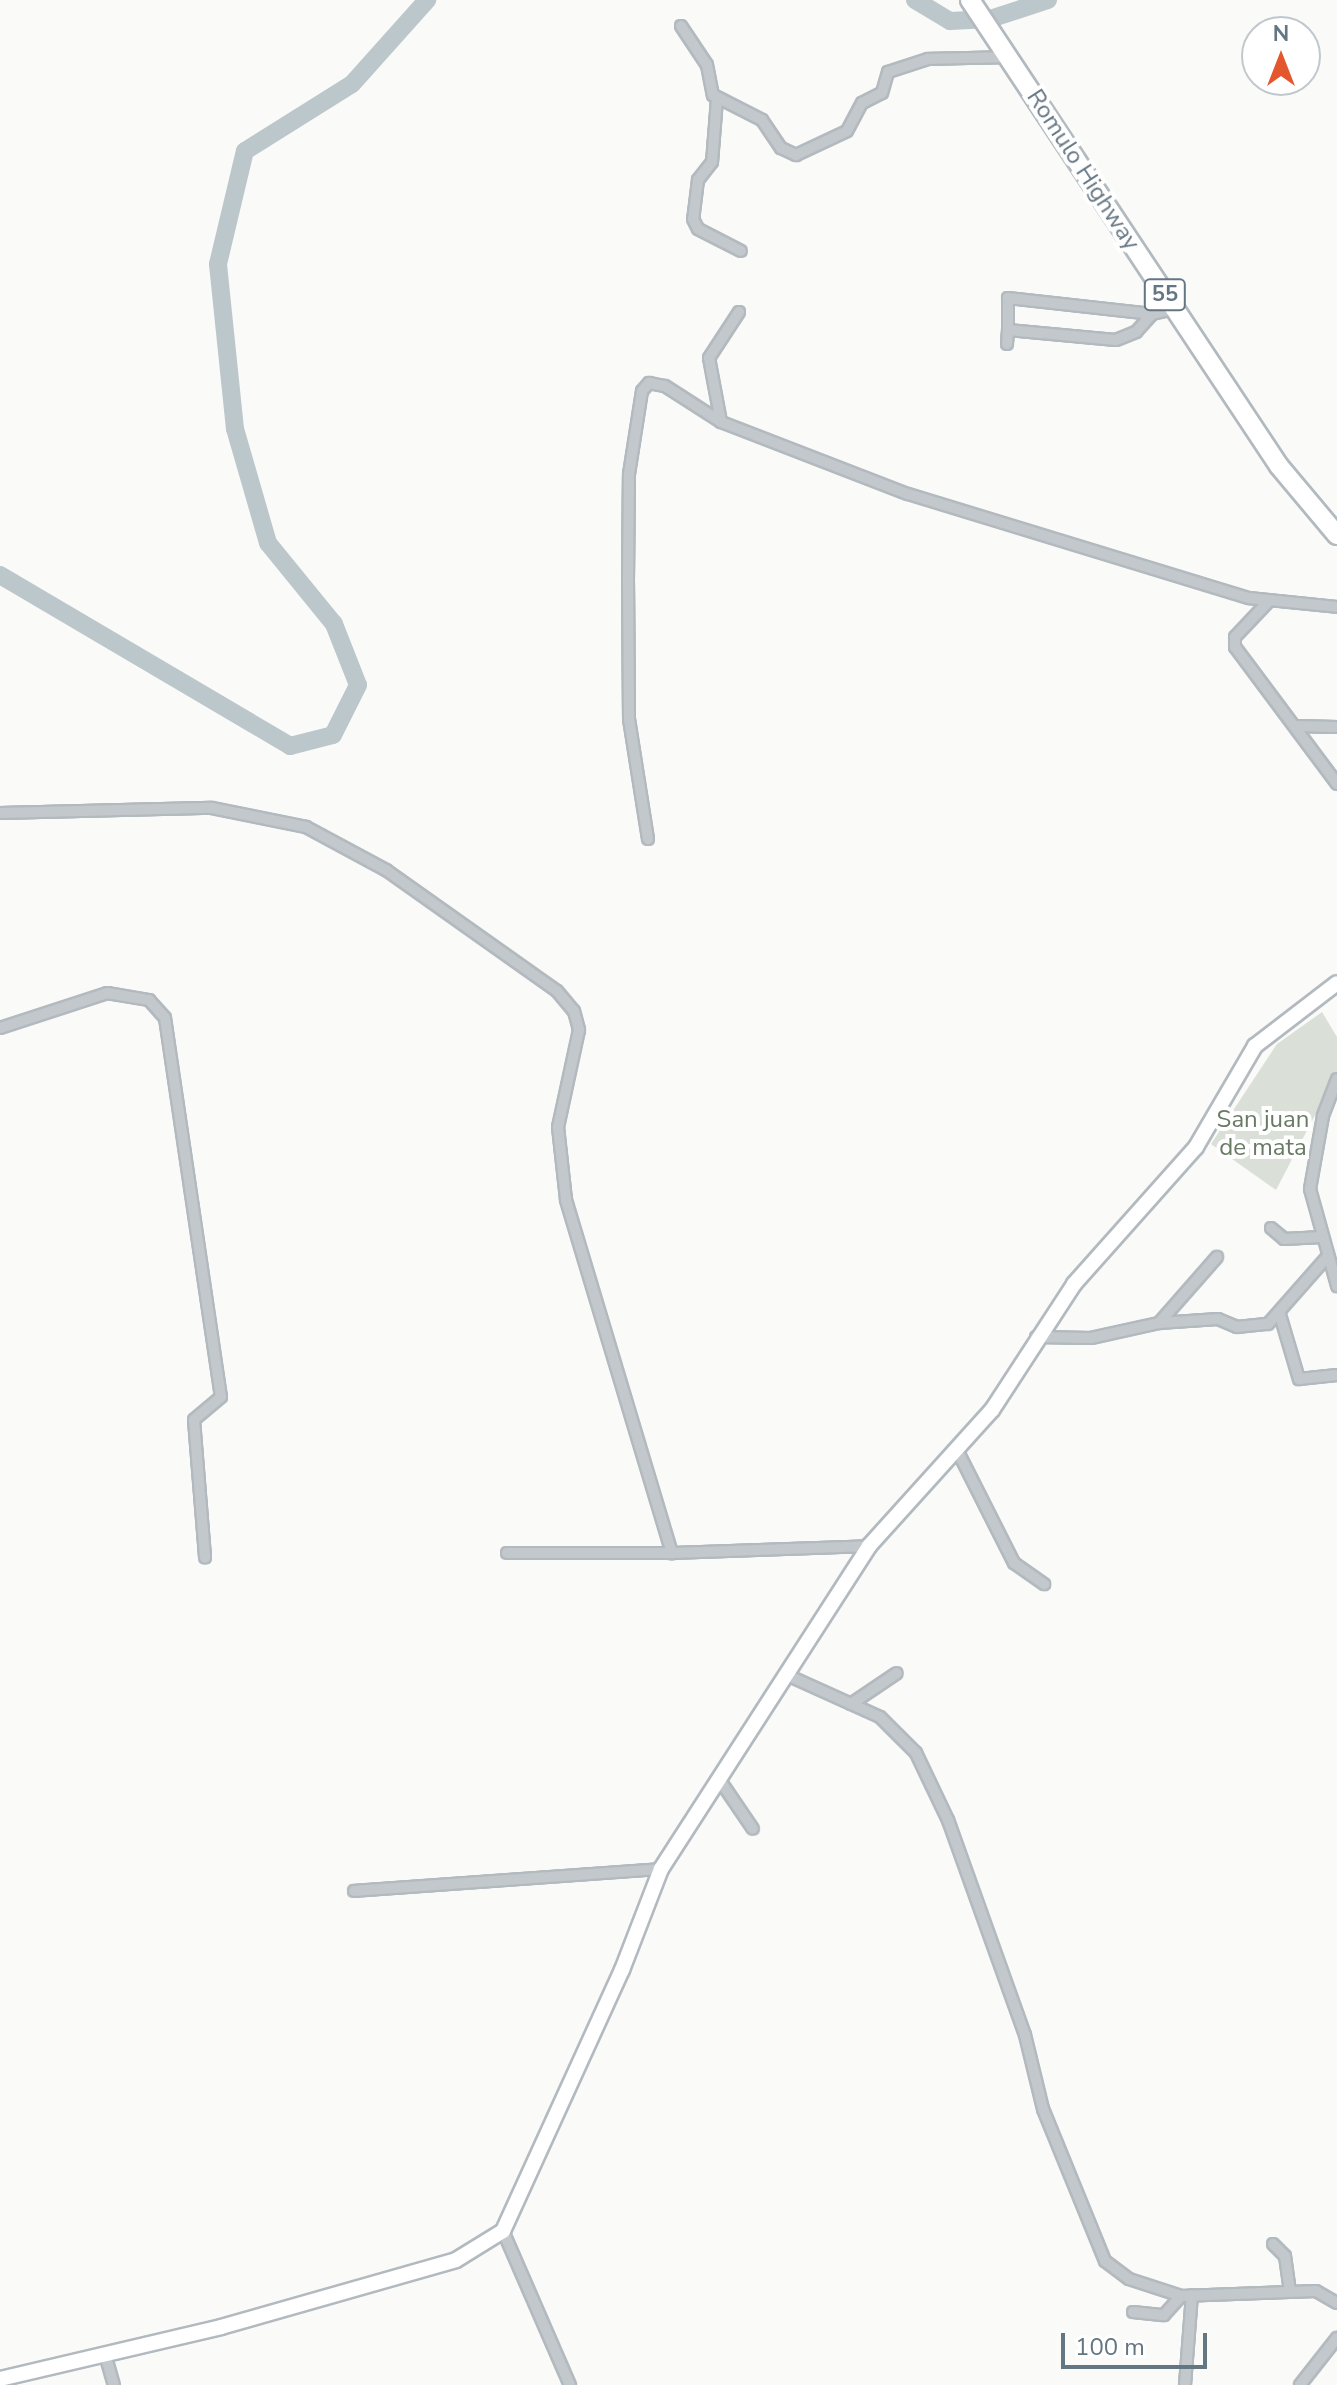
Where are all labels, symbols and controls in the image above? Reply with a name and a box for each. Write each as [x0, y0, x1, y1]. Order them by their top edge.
north arrow [1241, 16, 1321, 96]
text: N [1273, 19, 1289, 49]
street label: Romulo Highway [1020, 84, 1146, 256]
road number: 55 [1143, 277, 1187, 313]
park label: San juan de mata [1217, 1106, 1309, 1162]
scale bar [1065, 2317, 1211, 2367]
text: 100 m [1075, 2331, 1145, 2363]

